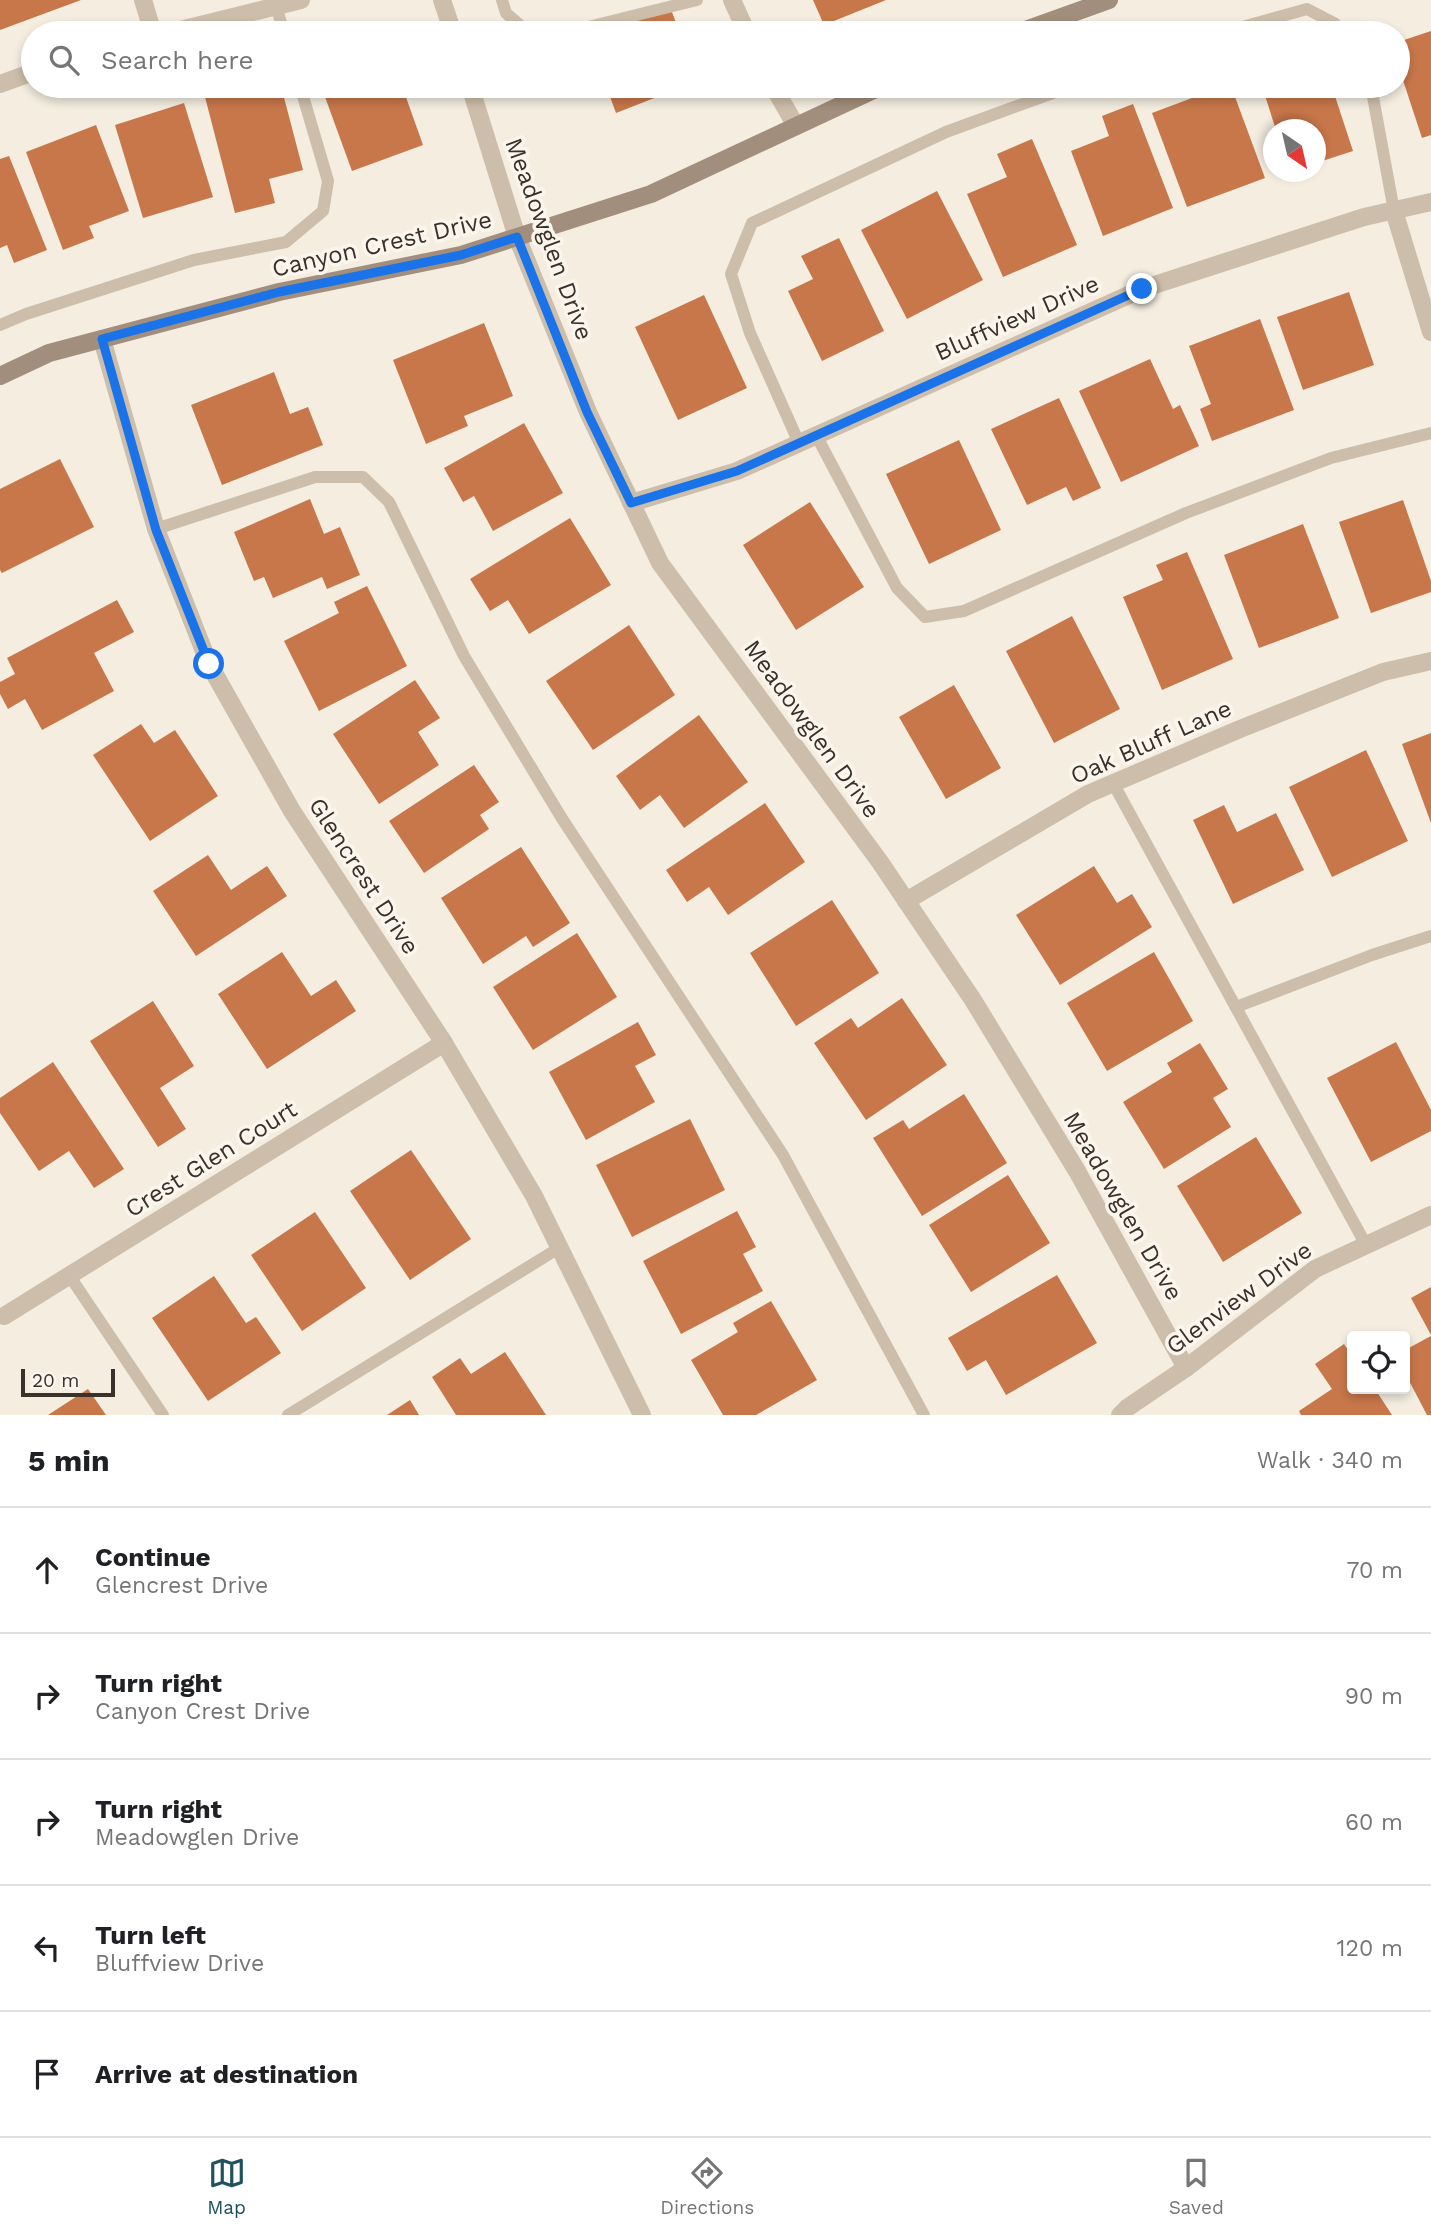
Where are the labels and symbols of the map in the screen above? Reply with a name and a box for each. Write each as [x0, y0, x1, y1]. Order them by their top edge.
north arrow [1263, 119, 1326, 182]
street label: Meadowglen Drive [499, 134, 599, 344]
street label: Canyon Crest Drive [269, 205, 495, 283]
street label: Bluffview Drive [931, 269, 1103, 367]
route end [1126, 273, 1157, 304]
street label: Meadowglen Drive [738, 635, 886, 823]
route start [193, 648, 224, 679]
street label: Oak Bluff Lane [1066, 694, 1236, 790]
street label: Glencrest Drive [303, 793, 425, 959]
street label: Crest Glen Court [120, 1095, 302, 1223]
street label: Meadowglen Drive [1058, 1107, 1188, 1305]
street label: Glenview Drive [1161, 1236, 1317, 1360]
scale bar [21, 1366, 116, 1398]

